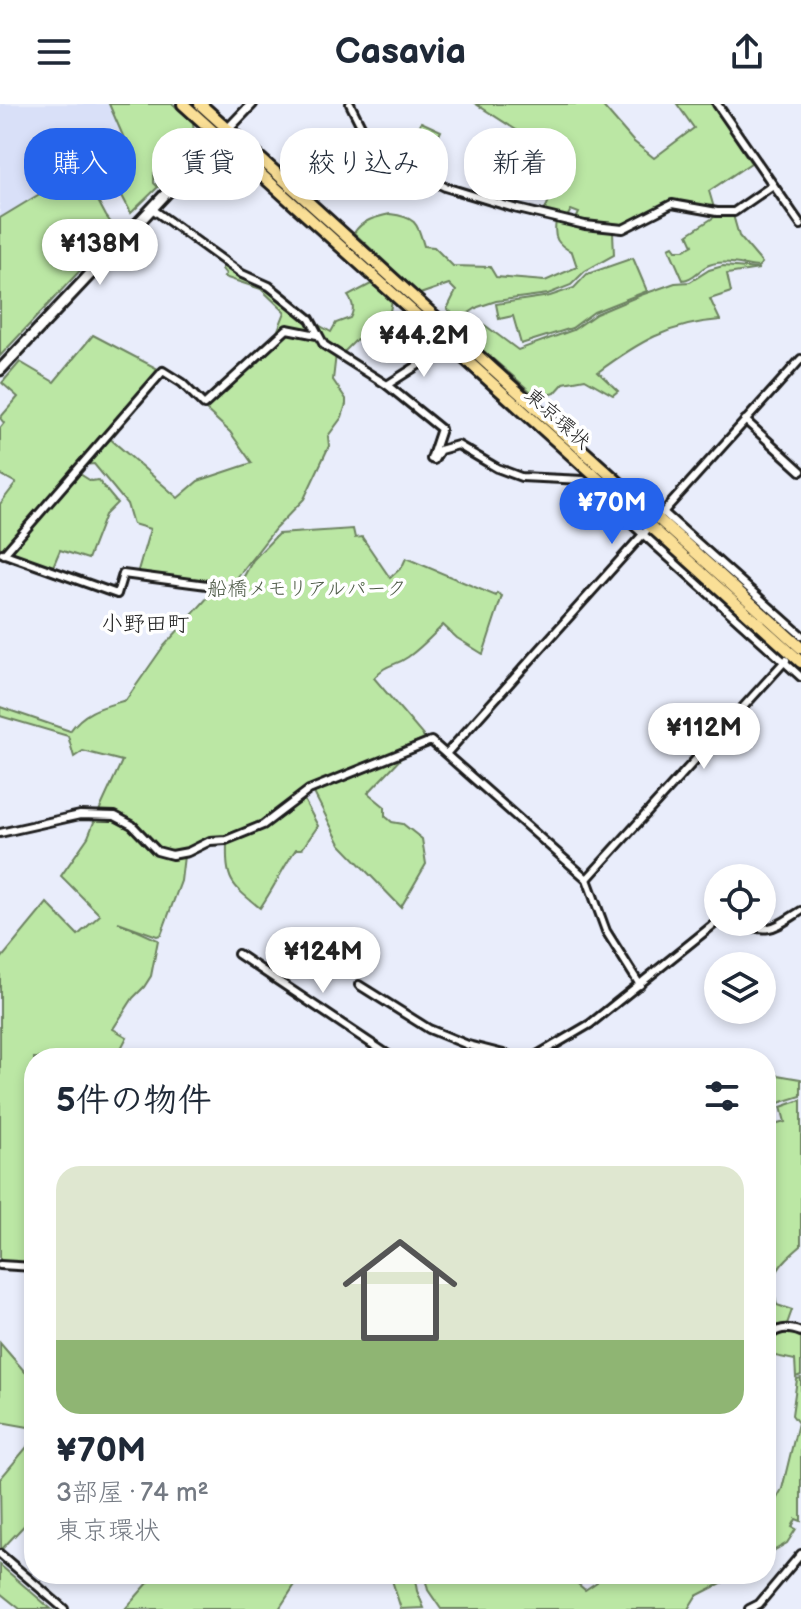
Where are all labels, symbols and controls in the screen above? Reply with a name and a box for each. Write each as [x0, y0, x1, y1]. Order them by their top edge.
icon: menu [32, 30, 76, 74]
icon: share [725, 30, 769, 74]
text: Casavia [335, 31, 466, 74]
chip: 購入 [24, 128, 136, 200]
chip: 賃貸 [152, 128, 264, 200]
chip: 絞り込み [280, 128, 448, 200]
chip: 新着 [464, 128, 576, 200]
pin: ¥138M [44, 219, 156, 287]
text: ¥138M [60, 229, 140, 260]
pin: ¥44.2M [359, 311, 489, 379]
text: ¥44.2M [379, 321, 469, 352]
street label: 東京環状 [520, 383, 595, 454]
pin: ¥70M [565, 478, 659, 546]
text: ¥70M [578, 488, 646, 519]
park label: 船橋メモリアルパーク [208, 577, 406, 601]
district label: 小野田町 [101, 611, 189, 638]
pin: ¥112M [648, 703, 760, 771]
text: ¥112M [666, 713, 742, 744]
map controls [704, 864, 776, 1024]
button: locate [704, 864, 776, 936]
pin: ¥124M [267, 927, 379, 995]
text: ¥124M [283, 937, 363, 968]
button: layers [704, 952, 776, 1024]
icon: filters [700, 1074, 744, 1118]
text: 5件の物件 [56, 1080, 212, 1121]
icon: home [328, 1218, 472, 1362]
text: ¥70M [56, 1430, 146, 1471]
text: 3部屋 · 74 m² [56, 1478, 209, 1509]
text: 東京環状 [56, 1516, 160, 1547]

